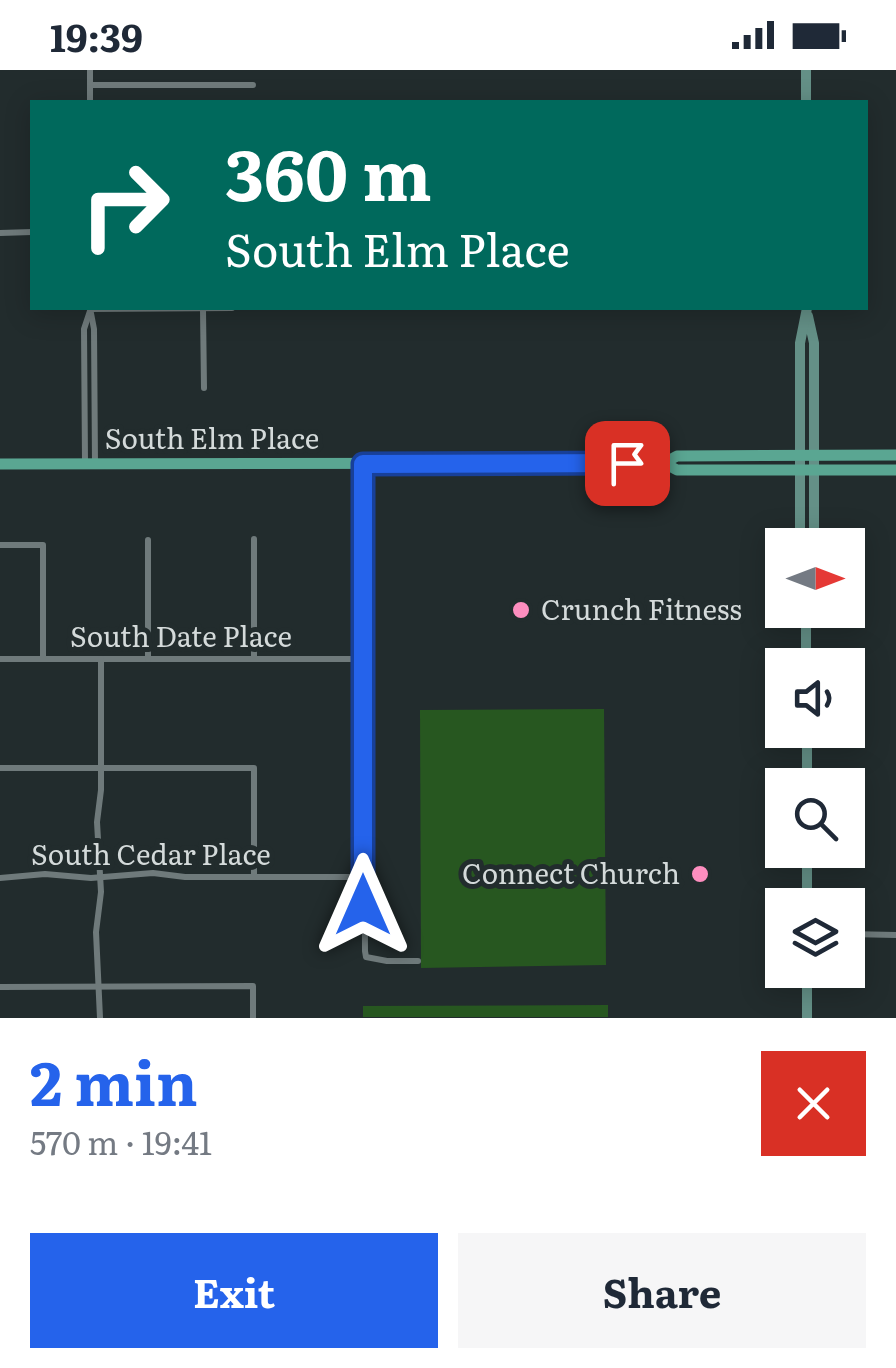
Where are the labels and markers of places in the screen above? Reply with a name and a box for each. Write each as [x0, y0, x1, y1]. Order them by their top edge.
pin [585, 421, 670, 506]
place label: Crunch Fitness [541, 587, 742, 629]
marker: Crunch Fitness [510, 599, 532, 621]
place label: Connect Church [462, 851, 680, 893]
marker: Connect Church [689, 863, 711, 885]

